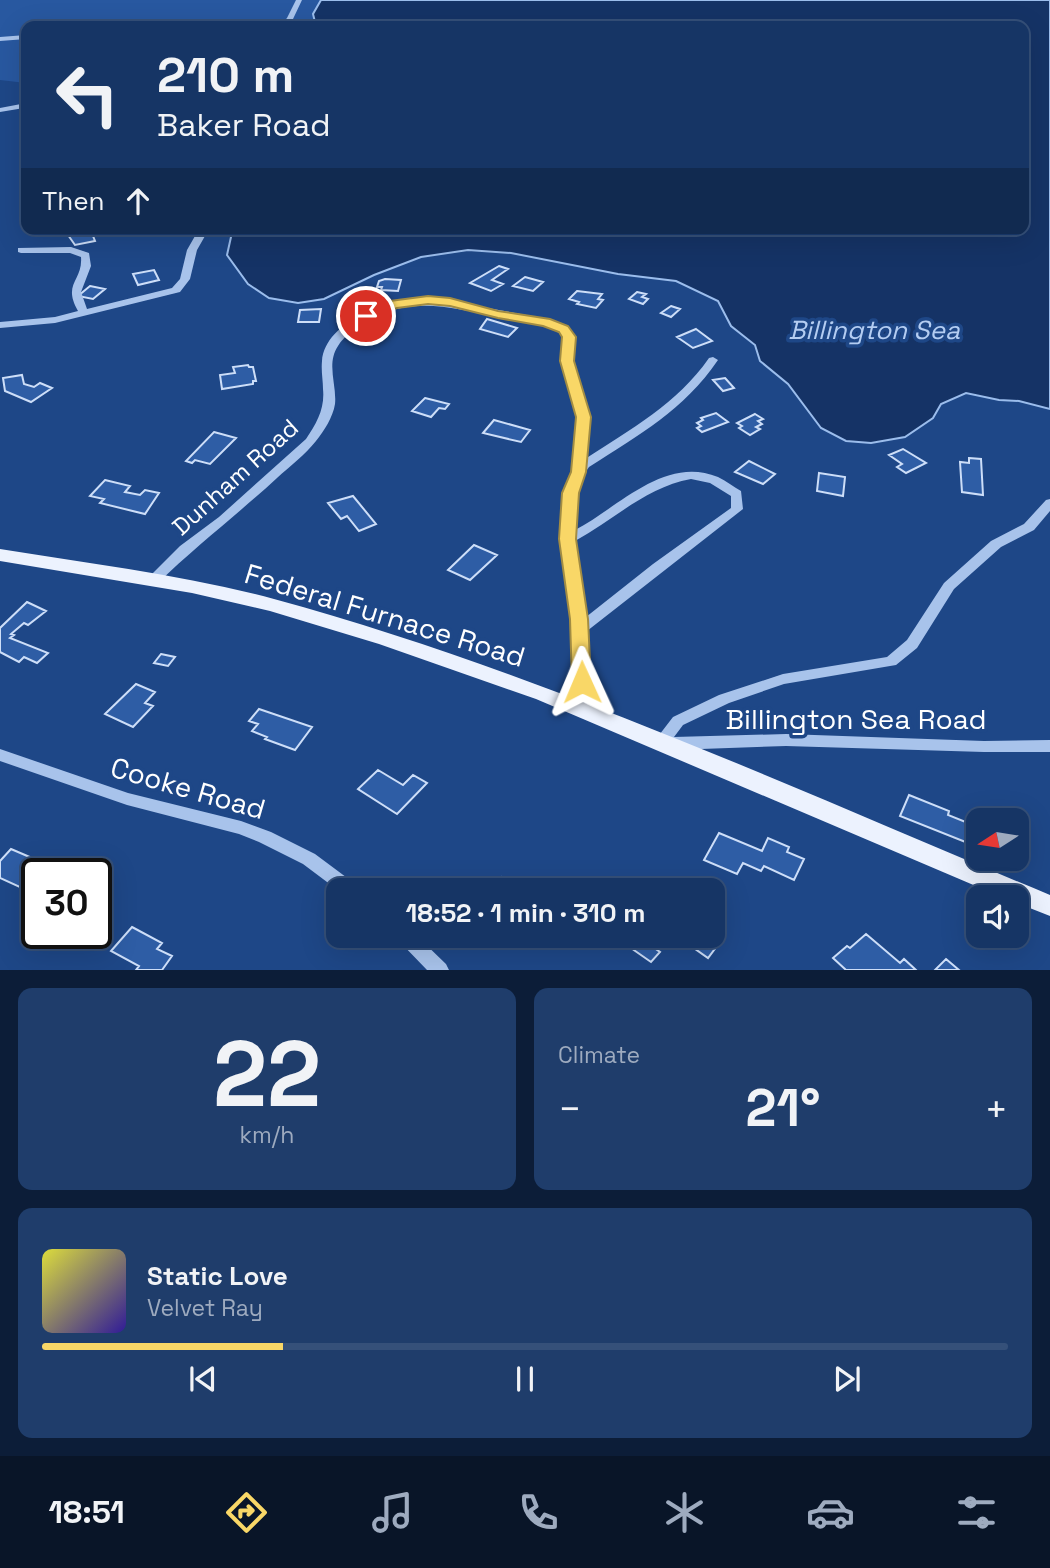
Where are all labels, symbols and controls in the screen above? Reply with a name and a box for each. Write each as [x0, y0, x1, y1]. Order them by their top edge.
text: 210 m [157, 44, 294, 106]
icon: left [42, 49, 133, 140]
text: Baker Road [157, 105, 331, 145]
icon: ahead [119, 182, 157, 220]
text: Then [42, 184, 105, 218]
pin [336, 286, 396, 346]
icon: arrive [347, 297, 385, 335]
water label: Billington Sea [788, 313, 961, 347]
street label: Dunham Road [165, 412, 305, 542]
street label: Federal Furnace Road [240, 555, 530, 675]
position arrow [545, 645, 619, 719]
street label: Billington Sea Road [726, 701, 986, 737]
street label: Cooke Road [106, 749, 270, 827]
north arrow [966, 808, 1029, 872]
map controls [966, 808, 1029, 948]
speed limit sign: 30 [21, 858, 112, 949]
button: sound [966, 885, 1029, 948]
text: 18:52 · 1 min · 310 m [406, 896, 645, 930]
text: 22 [213, 1016, 321, 1133]
text: Climate [558, 1040, 640, 1070]
text: 21° [746, 1075, 820, 1141]
text: − [558, 1085, 582, 1133]
text: + [984, 1085, 1008, 1133]
text: km/h [240, 1120, 294, 1150]
text: Static Love [147, 1259, 288, 1293]
text: Velvet Ray [147, 1293, 263, 1323]
icon: previous [184, 1360, 222, 1398]
icon: pause [506, 1360, 544, 1398]
icon: next [828, 1360, 866, 1398]
icon: directions [222, 1488, 271, 1537]
icon: music [368, 1488, 417, 1537]
icon: phone [514, 1488, 563, 1537]
icon: climate [660, 1488, 709, 1537]
icon: car [806, 1488, 855, 1537]
icon: filters [952, 1488, 1001, 1537]
text: 18:51 [49, 1492, 125, 1532]

